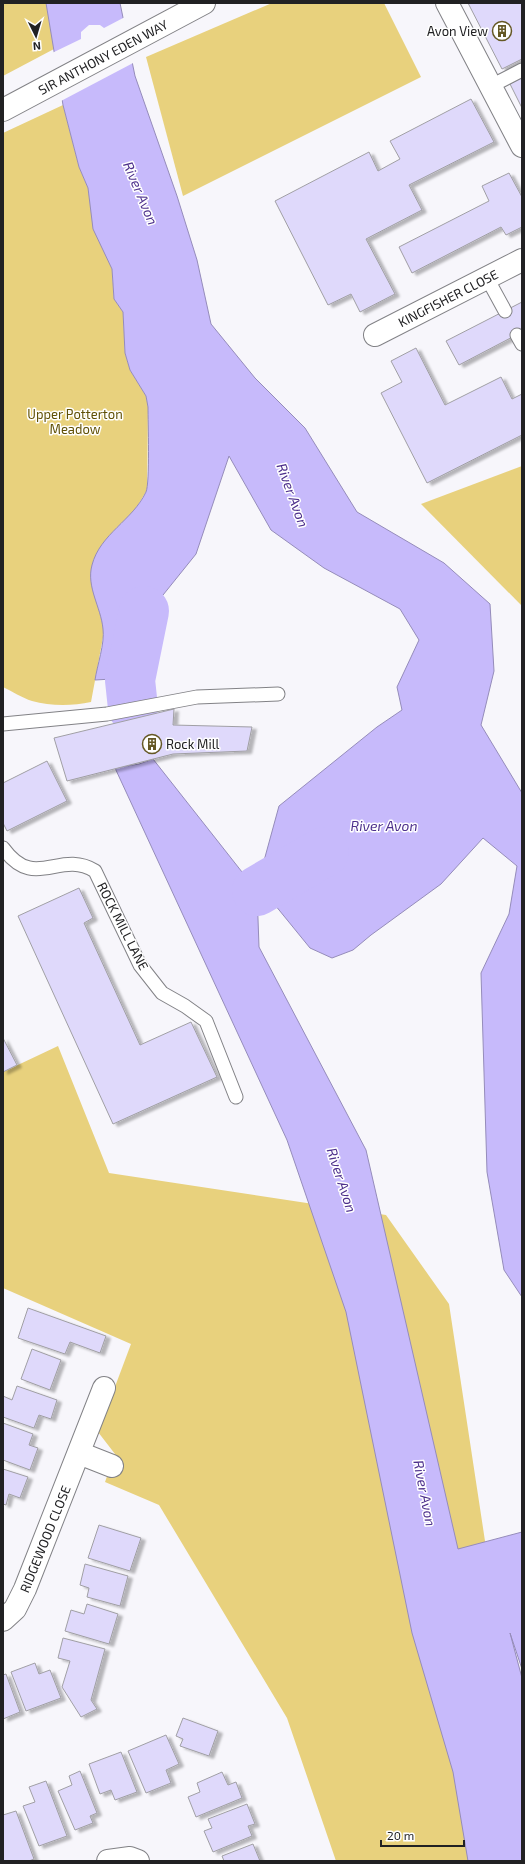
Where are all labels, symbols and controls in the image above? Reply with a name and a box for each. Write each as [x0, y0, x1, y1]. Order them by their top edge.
north arrow [16, 16, 56, 56]
street label: SIR ANTHONY EDEN WAY [35, 16, 171, 98]
building icon: Avon View [491, 20, 513, 42]
place label: Avon View [427, 23, 488, 39]
water label: River Avon [120, 159, 162, 227]
street label: KINGFISHER CLOSE [395, 266, 501, 330]
park label: Upper Potterton Meadow [27, 406, 123, 437]
water label: River Avon [274, 461, 312, 529]
building icon: Rock Mill [141, 733, 163, 755]
place label: Rock Mill [166, 736, 220, 752]
water label: River Avon [351, 817, 418, 834]
street label: ROCK MILL LANE [94, 879, 152, 973]
water label: River Avon [324, 1146, 360, 1214]
water label: River Avon [410, 1458, 440, 1528]
street label: RIDGEWOOD CLOSE [16, 1483, 74, 1595]
scale bar [381, 1822, 464, 1848]
text: 20 m [387, 1828, 414, 1842]

